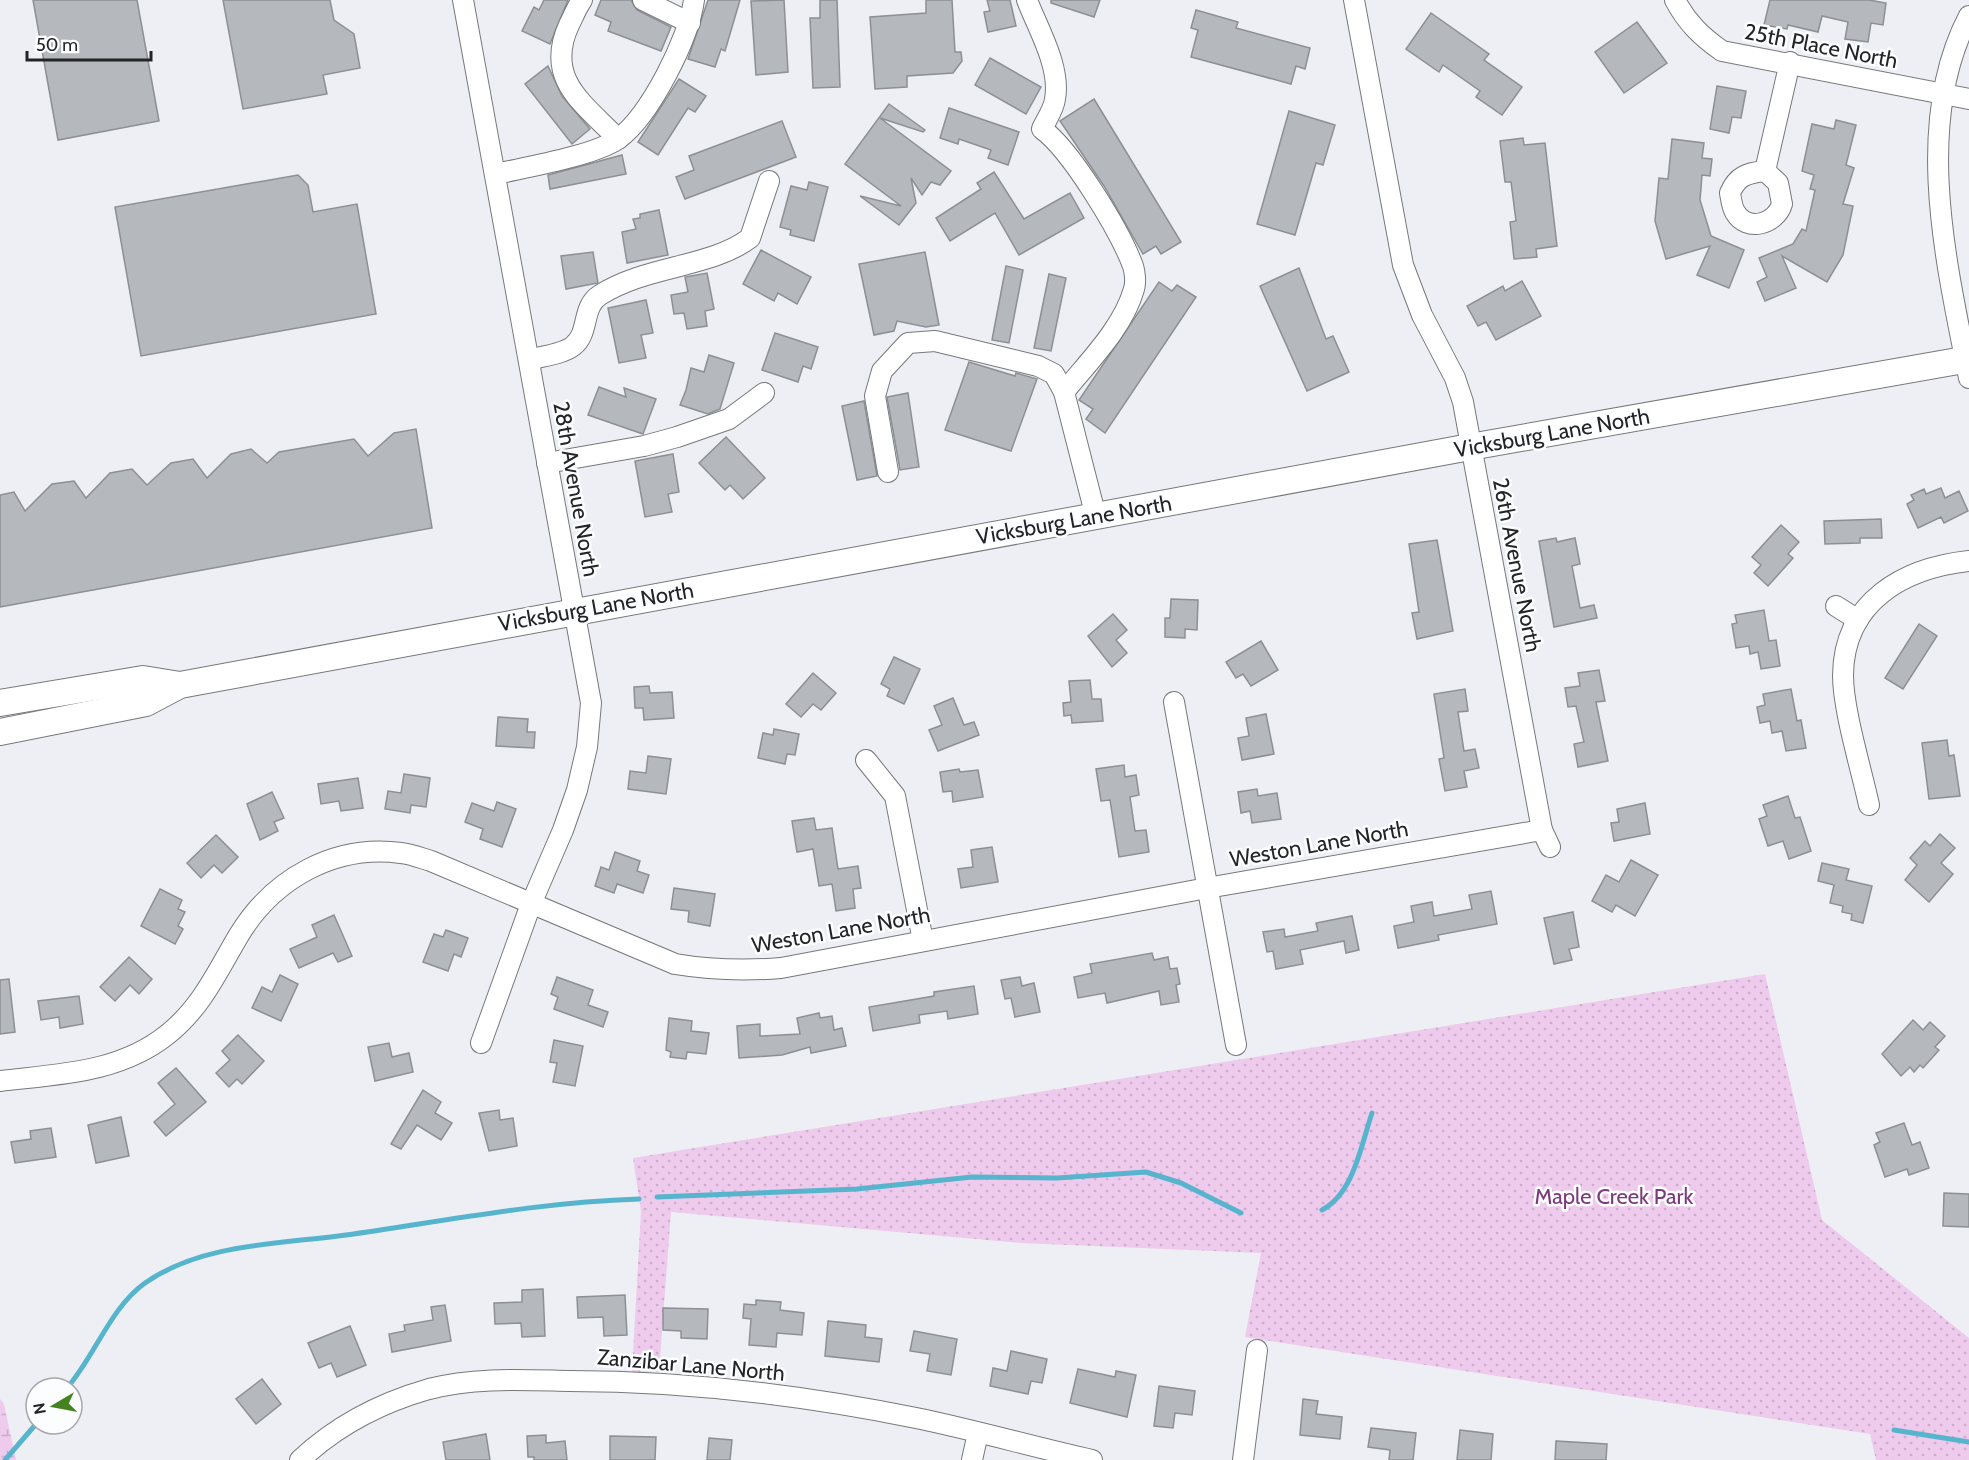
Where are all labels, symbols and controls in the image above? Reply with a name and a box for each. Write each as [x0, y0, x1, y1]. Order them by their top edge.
street label: 25th Place North [1742, 18, 1900, 74]
scale bar [27, 24, 152, 62]
text: 50 m [36, 34, 78, 56]
street label: 28th Avenue North [547, 399, 605, 579]
street label: Vicksburg Lane North [1452, 403, 1652, 463]
street label: 26th Avenue North [1487, 476, 1547, 654]
street label: Vicksburg Lane North [974, 490, 1174, 550]
street label: Vicksburg Lane North [496, 577, 696, 637]
street label: Weston Lane North [1228, 815, 1410, 873]
street label: Weston Lane North [750, 901, 932, 959]
park label: Maple Creek Park [1535, 1183, 1694, 1210]
street label: Zanzibar Lane North [596, 1343, 786, 1387]
north arrow [24, 1376, 84, 1436]
text: N [29, 1401, 50, 1416]

